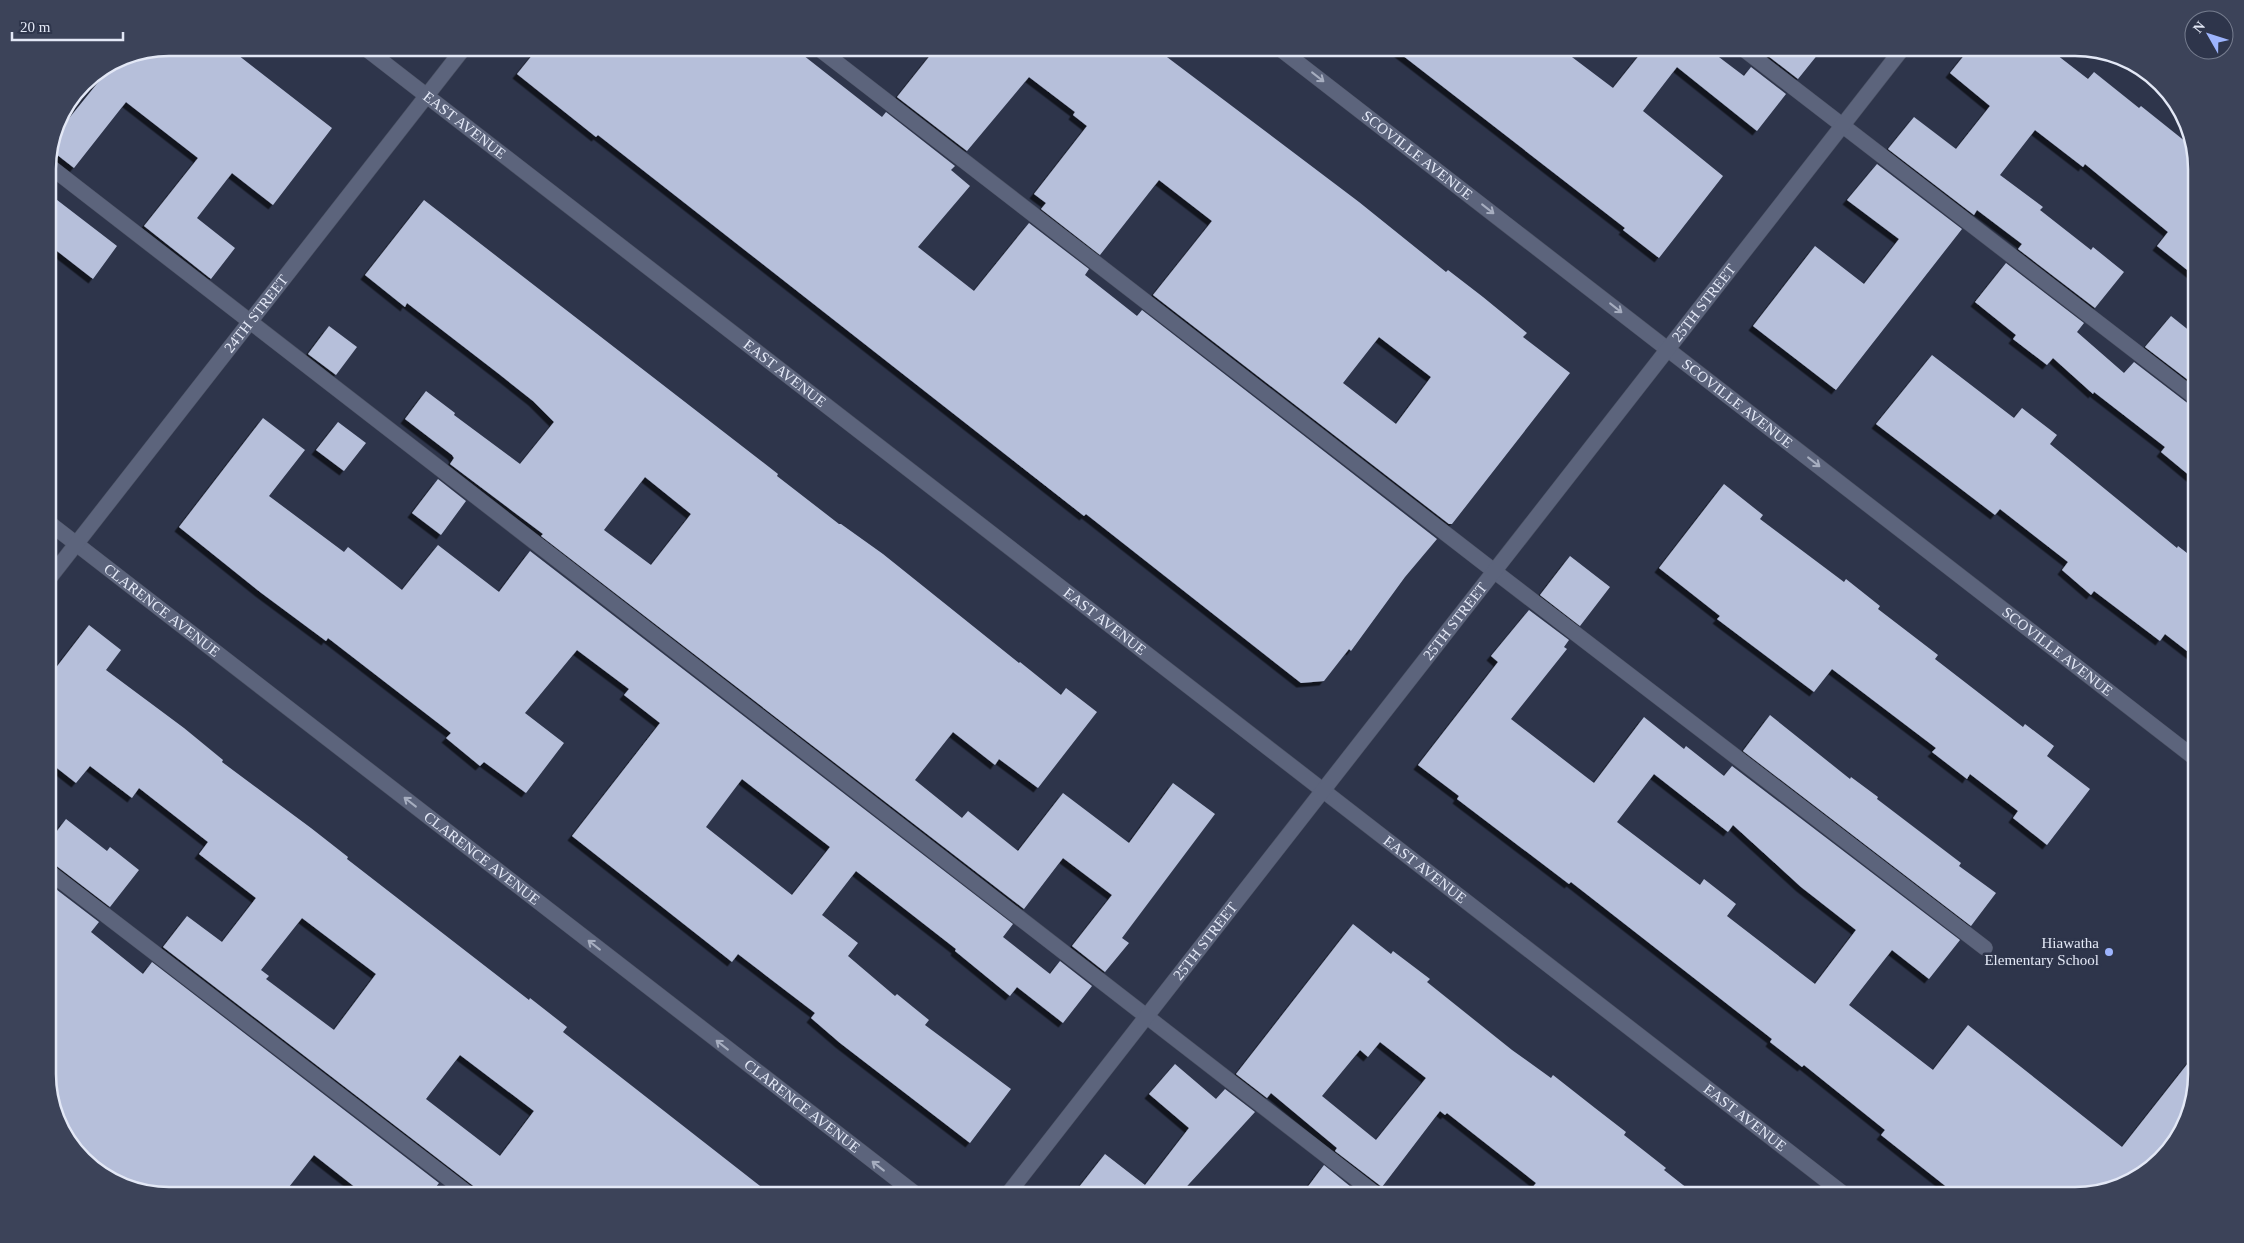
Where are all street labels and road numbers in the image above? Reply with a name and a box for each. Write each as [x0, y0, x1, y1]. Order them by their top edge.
street label: EAST AVENUE [420, 88, 509, 162]
street label: SCOVILLE AVENUE [1359, 107, 1476, 203]
street label: 25TH STREET [1669, 261, 1739, 345]
street label: 24TH STREET [221, 272, 291, 356]
street label: EAST AVENUE [740, 336, 829, 410]
street label: SCOVILLE AVENUE [1679, 356, 1796, 451]
street label: CLARENCE AVENUE [101, 560, 223, 660]
street label: 25TH STREET [1420, 579, 1490, 663]
street label: EAST AVENUE [1060, 584, 1149, 658]
street label: SCOVILLE AVENUE [1999, 604, 2116, 699]
street label: CLARENCE AVENUE [421, 808, 543, 908]
street label: EAST AVENUE [1381, 833, 1469, 906]
street label: 25TH STREET [1170, 899, 1240, 983]
street label: CLARENCE AVENUE [741, 1056, 863, 1156]
street label: EAST AVENUE [1701, 1081, 1789, 1154]

